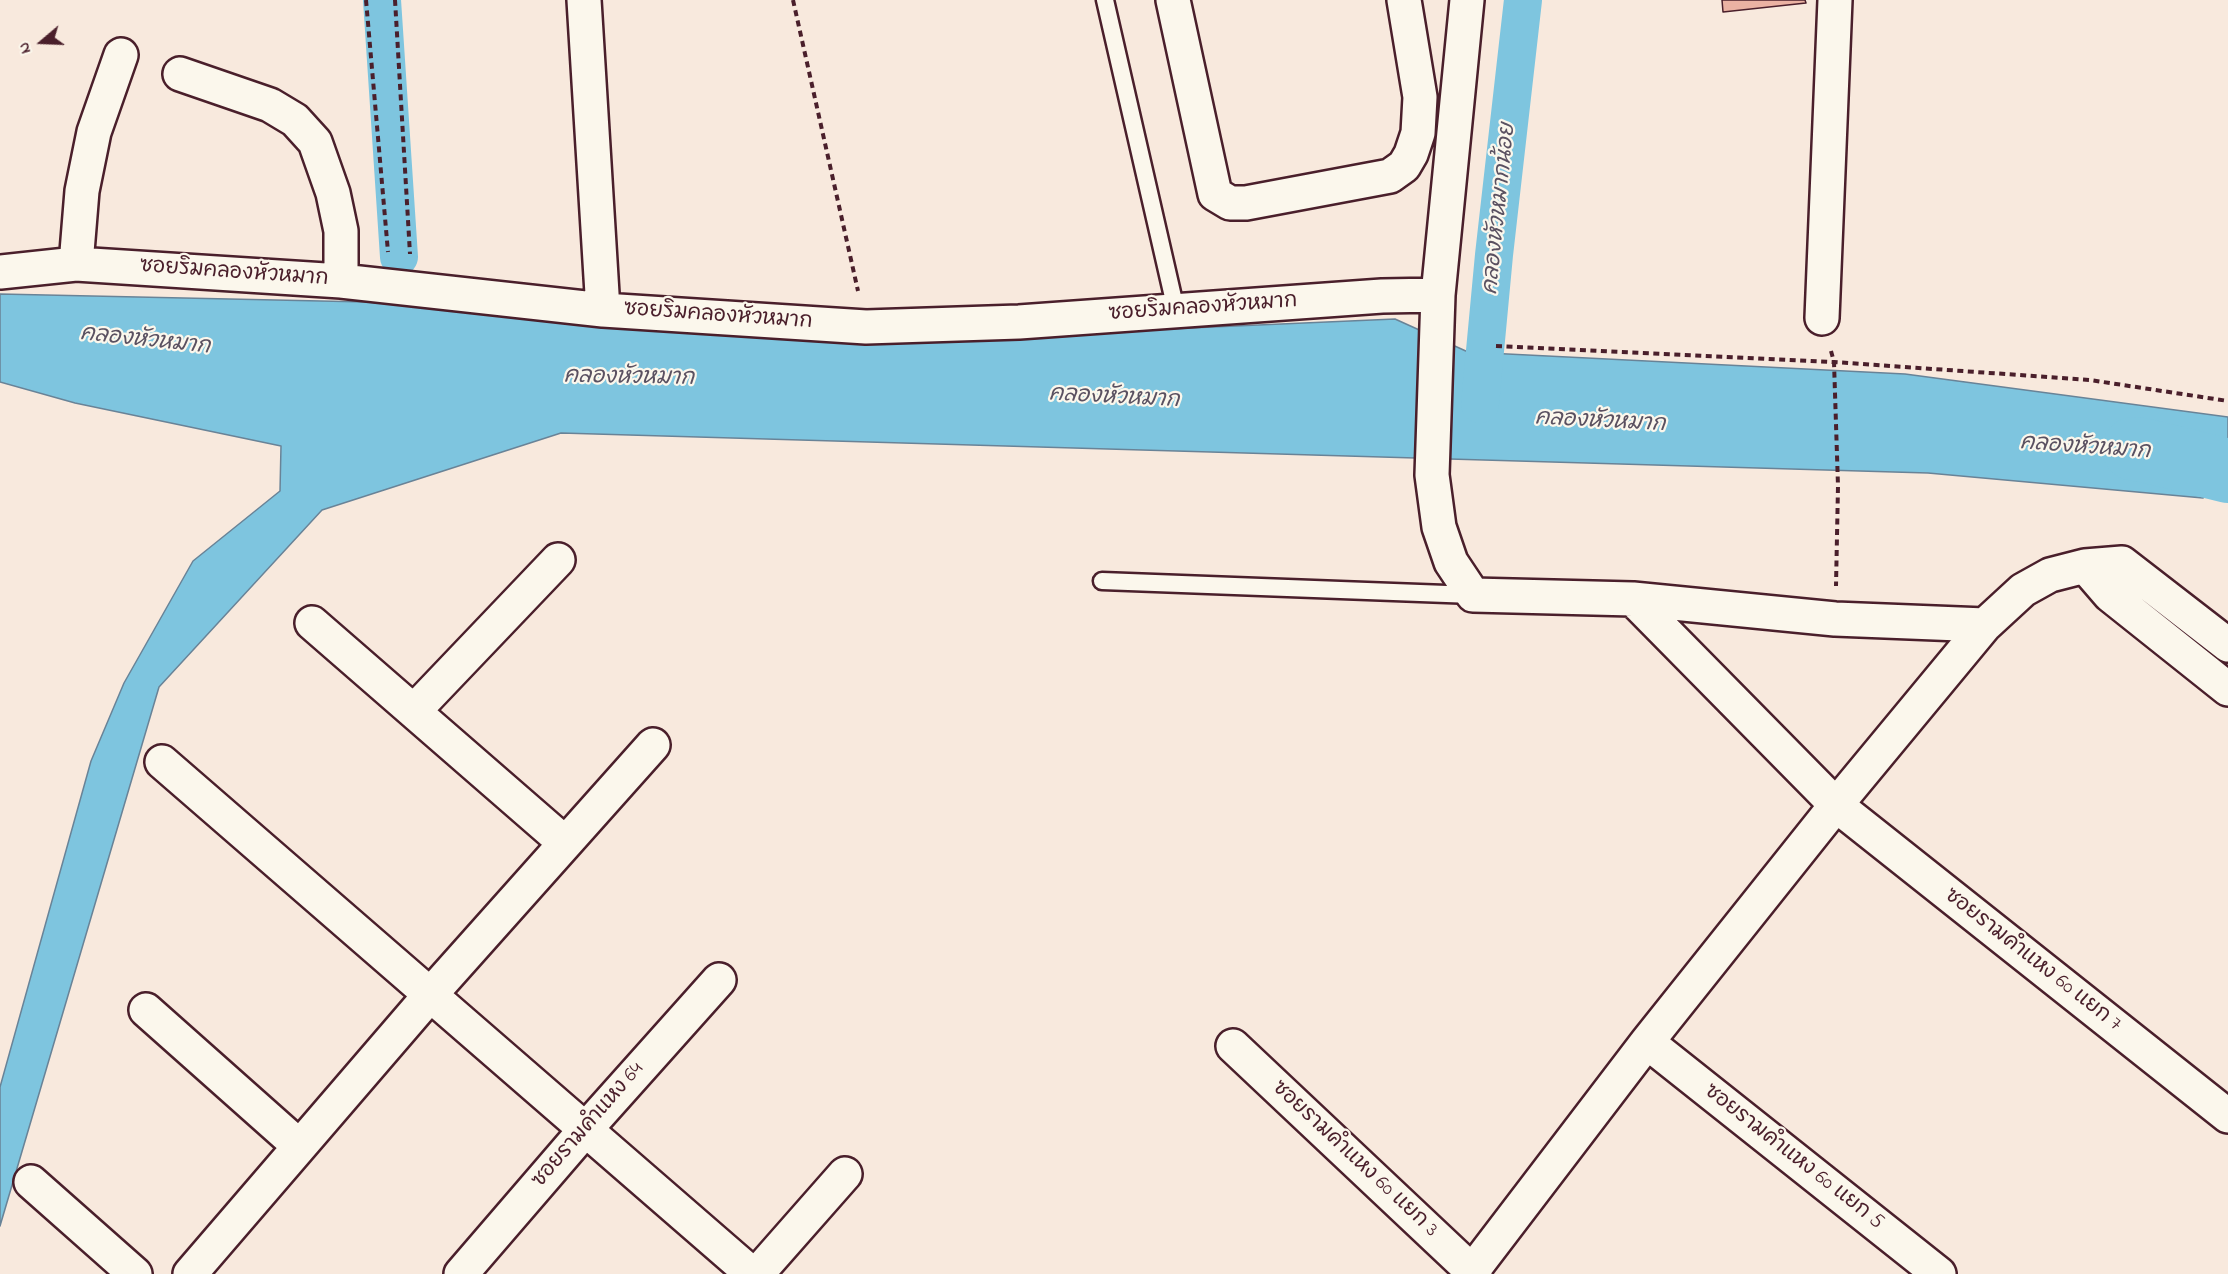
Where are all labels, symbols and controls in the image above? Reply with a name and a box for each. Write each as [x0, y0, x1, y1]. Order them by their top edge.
north arrow [12, 12, 72, 72]
text: N [12, 39, 38, 57]
water label: คลองหัวหมากน้อย [1479, 122, 1523, 296]
street label: ซอยริมคลองหัวหมาก [139, 255, 329, 293]
street label: ซอยริมคลองหัวหมาก [1108, 290, 1298, 328]
street label: ซอยริมคลองหัวหมาก [623, 298, 813, 336]
water label: คลองหัวหมาก [79, 322, 211, 362]
water label: คลองหัวหมาก [564, 365, 694, 393]
water label: คลองหัวหมาก [1048, 382, 1180, 416]
water label: คลองหัวหมาก [1534, 406, 1666, 440]
water label: คลองหัวหมาก [2019, 431, 2151, 467]
street label: ซอยรามคำแหง 60 แยก 7 [1938, 884, 2126, 1038]
street label: ซอยรามคำแหง 64 [528, 1058, 650, 1194]
street label: ซอยรามคำแหง 60 แยก 3 [1266, 1076, 1442, 1244]
street label: ซอยรามคำแหง 60 แยก 5 [1698, 1080, 1888, 1236]

